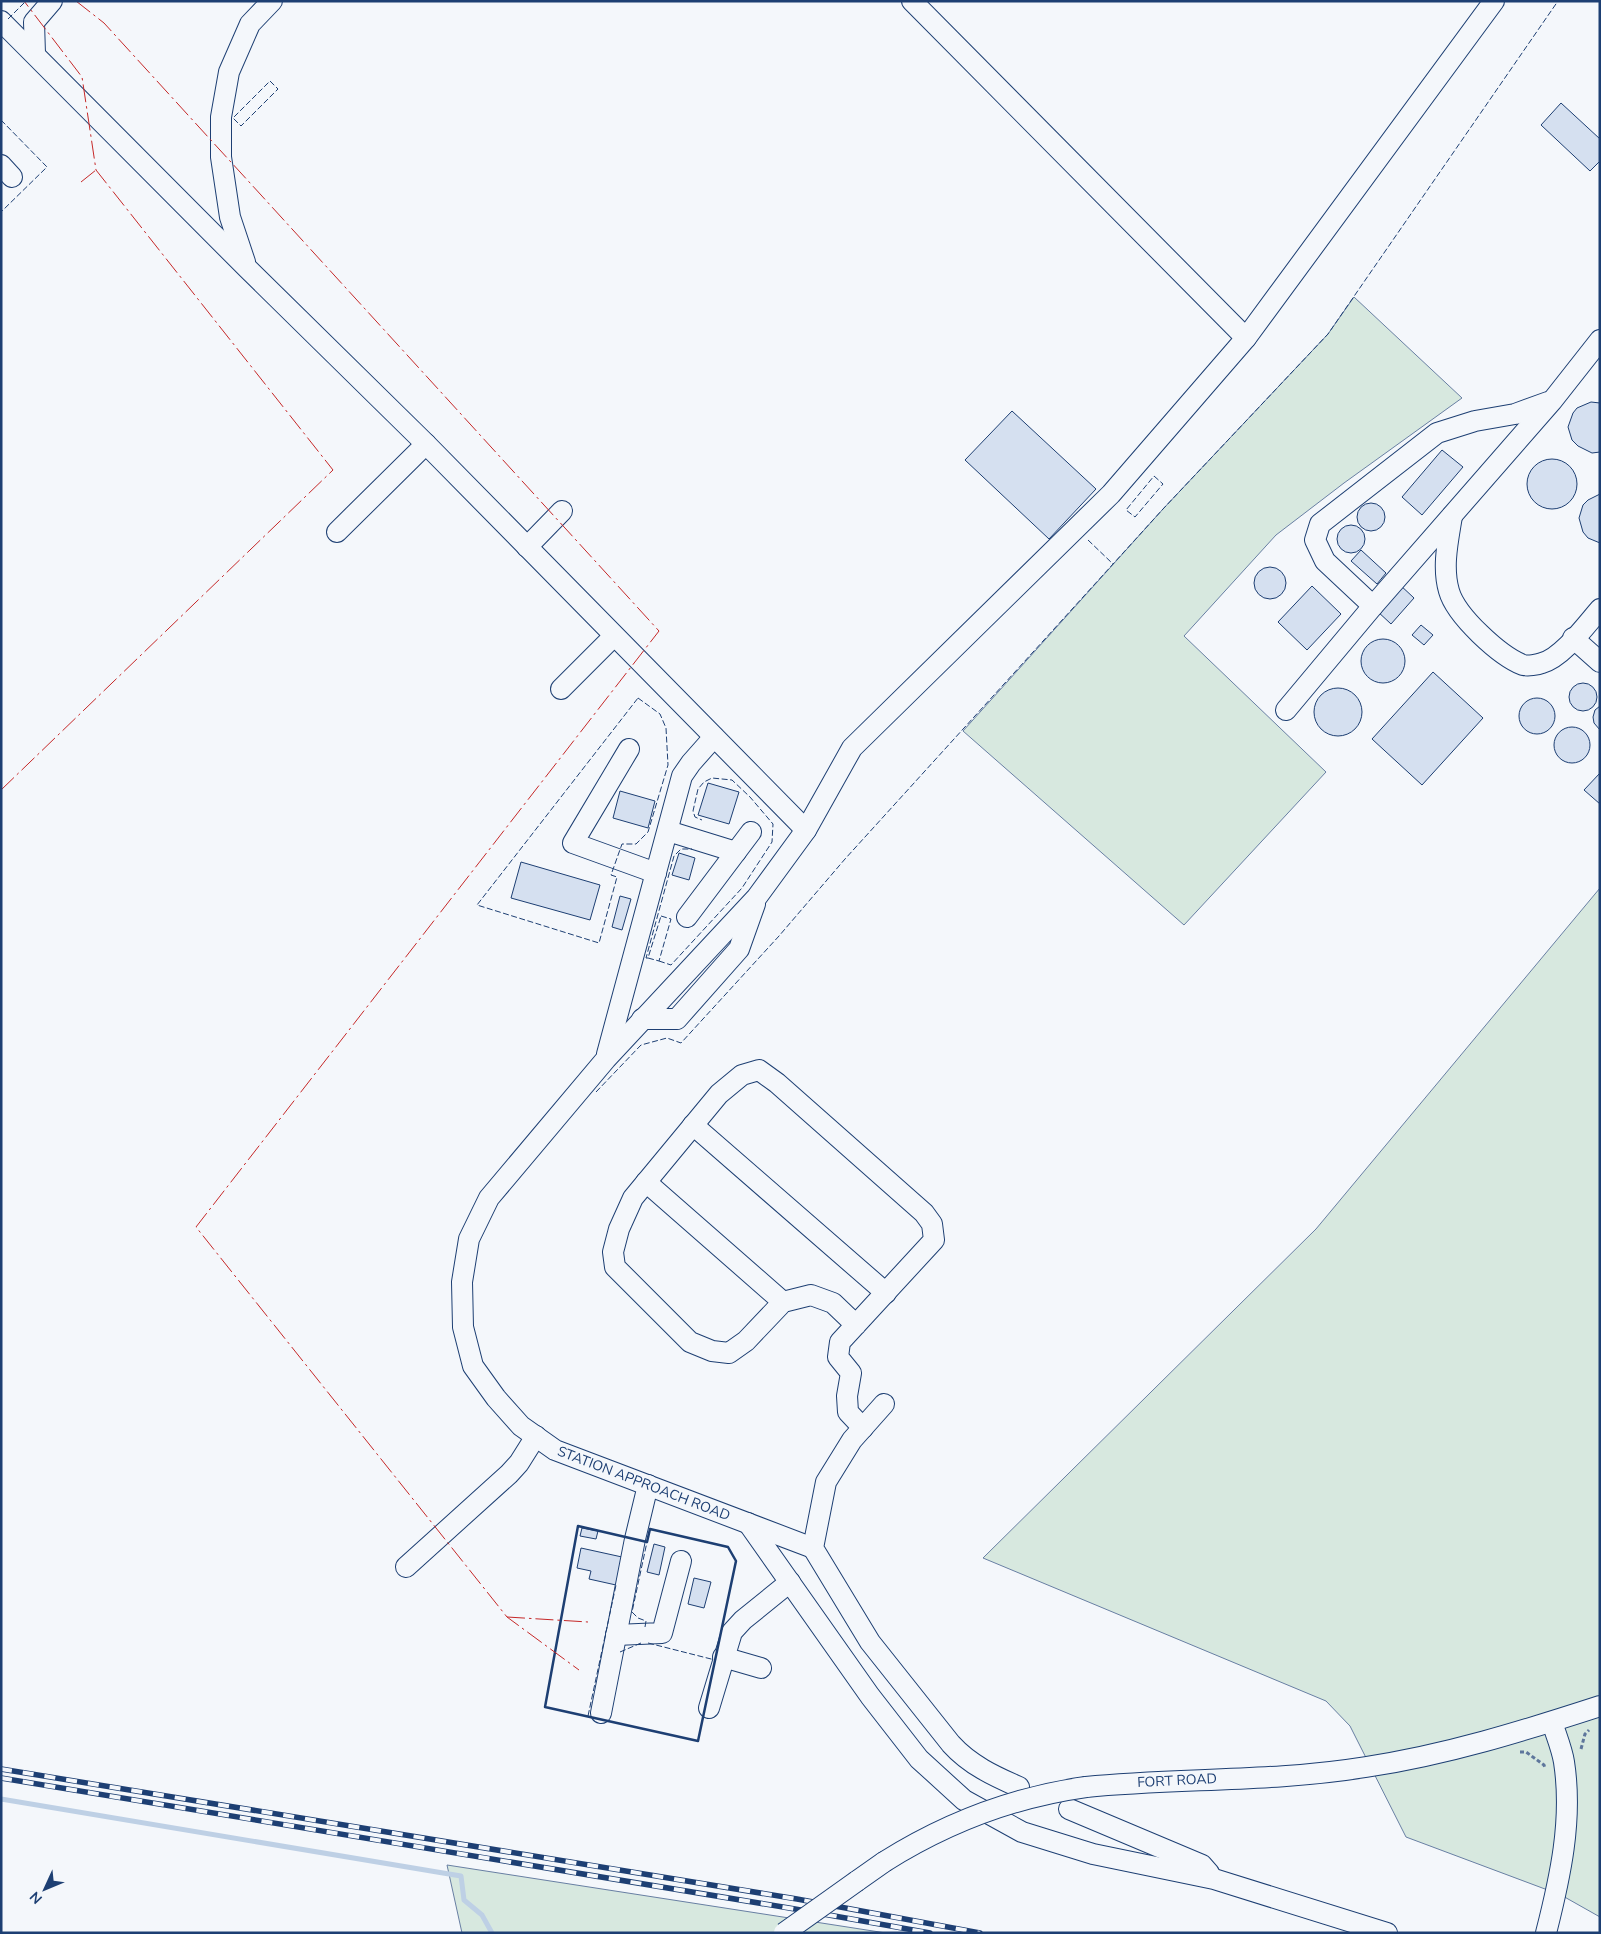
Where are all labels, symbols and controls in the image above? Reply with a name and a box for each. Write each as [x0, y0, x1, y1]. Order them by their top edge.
street label: STATION APPROACH ROAD [555, 1442, 733, 1525]
street label: FORT ROAD [1137, 1769, 1217, 1792]
north arrow [20, 1864, 70, 1914]
text: N [26, 1887, 46, 1908]

